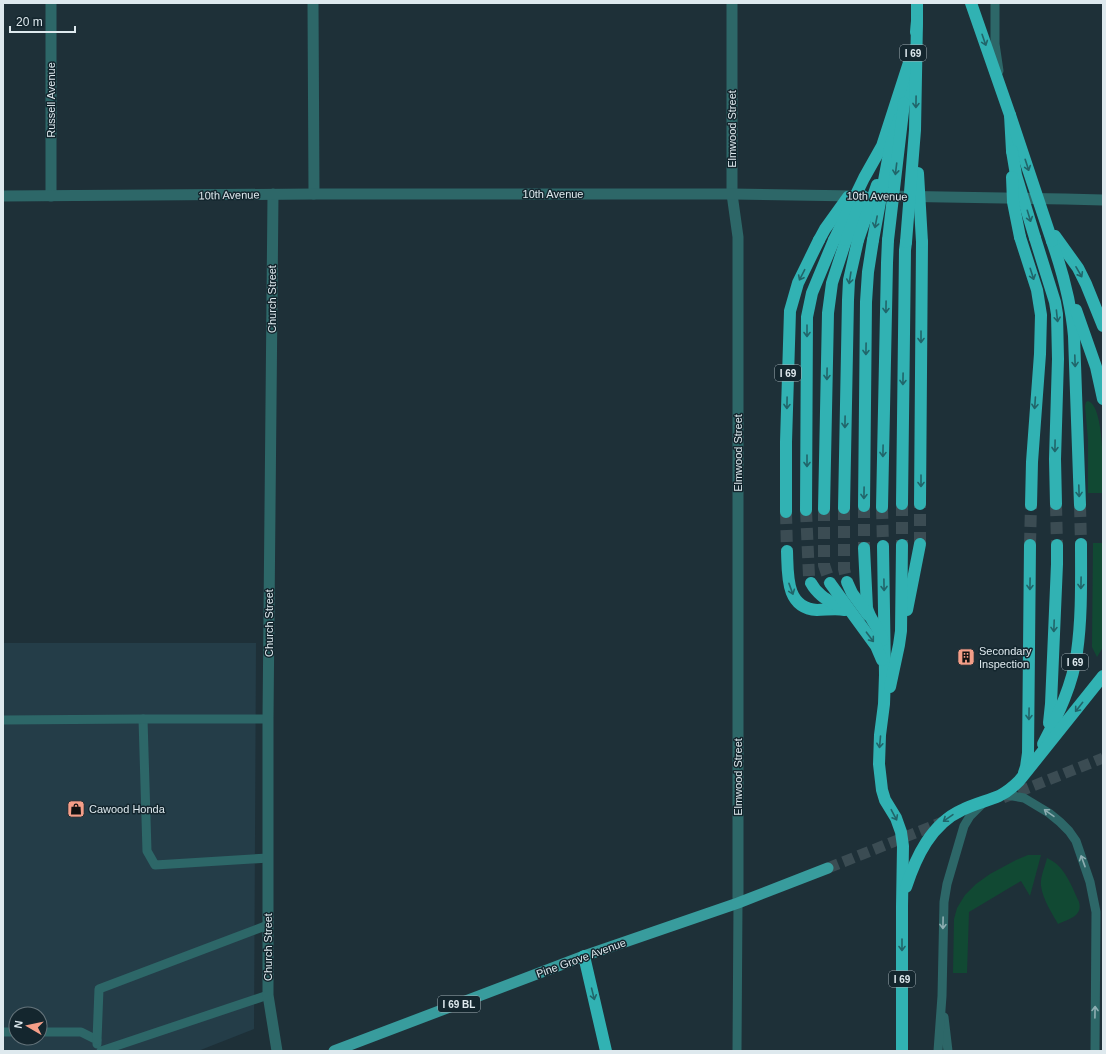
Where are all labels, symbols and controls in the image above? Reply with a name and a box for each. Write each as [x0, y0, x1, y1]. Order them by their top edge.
scale bar [10, 8, 75, 34]
text: 20 m [16, 15, 43, 29]
one-way arrow [980, 33, 988, 45]
road number: I 69 [900, 45, 926, 61]
street label: Russell Avenue [45, 62, 57, 138]
street label: Elmwood Street [726, 90, 738, 168]
one-way arrow [912, 95, 920, 108]
one-way arrow [1023, 159, 1031, 171]
one-way arrow [893, 162, 900, 175]
street label: 10th Avenue [198, 188, 260, 202]
street label: 10th Avenue [523, 188, 583, 200]
street label: 10th Avenue [846, 189, 908, 203]
one-way arrow [1025, 210, 1033, 222]
one-way arrow [872, 215, 880, 228]
street label: Church Street [266, 265, 278, 333]
one-way arrow [1076, 266, 1084, 278]
one-way arrow [1029, 268, 1036, 281]
one-way arrow [798, 269, 805, 281]
one-way arrow [846, 272, 854, 285]
one-way arrow [882, 300, 890, 313]
one-way arrow [1053, 309, 1061, 322]
one-way arrow [803, 324, 811, 337]
one-way arrow [917, 330, 925, 343]
one-way arrow [862, 342, 869, 355]
one-way arrow [1071, 354, 1078, 367]
road number: I 69 [775, 365, 801, 381]
one-way arrow [823, 367, 831, 380]
one-way arrow [899, 372, 907, 385]
one-way arrow [783, 396, 791, 409]
one-way arrow [1032, 396, 1039, 409]
street label: Elmwood Street [732, 414, 744, 492]
one-way arrow [842, 415, 849, 428]
one-way arrow [1051, 439, 1059, 452]
one-way arrow [879, 444, 887, 457]
one-way arrow [803, 454, 811, 467]
one-way arrow [917, 474, 924, 487]
one-way arrow [1076, 484, 1083, 497]
one-way arrow [860, 486, 868, 499]
one-way arrow [1077, 576, 1085, 589]
one-way arrow [1026, 577, 1034, 590]
one-way arrow [880, 578, 887, 591]
one-way arrow [788, 583, 795, 596]
street label: Church Street [263, 589, 275, 657]
one-way arrow [1051, 619, 1058, 632]
one-way arrow [866, 631, 874, 642]
place label: Secondary Inspection [979, 645, 1032, 670]
building icon: Secondary Inspection [956, 647, 976, 667]
road number: I 69 [1062, 654, 1088, 670]
one-way arrow [1075, 701, 1083, 712]
one-way arrow [1025, 707, 1033, 720]
one-way arrow [876, 735, 884, 748]
street label: Elmwood Street [732, 738, 744, 816]
shop icon: Cawood Honda [66, 799, 86, 819]
place label: Cawood Honda [89, 803, 166, 815]
one-way arrow [890, 808, 898, 820]
one-way arrow [1044, 809, 1055, 817]
one-way arrow [943, 814, 954, 822]
one-way arrow [1079, 855, 1086, 868]
street label: Church Street [262, 913, 274, 981]
one-way arrow [939, 916, 947, 929]
street label: Pine Grove Avenue [535, 936, 627, 980]
one-way arrow [898, 938, 906, 951]
road number: I 69 [889, 971, 915, 987]
one-way arrow [590, 987, 598, 1000]
road number: I 69 BL [438, 996, 480, 1012]
north arrow [8, 1006, 48, 1046]
one-way arrow [1091, 1006, 1099, 1019]
text: N [12, 1020, 25, 1029]

